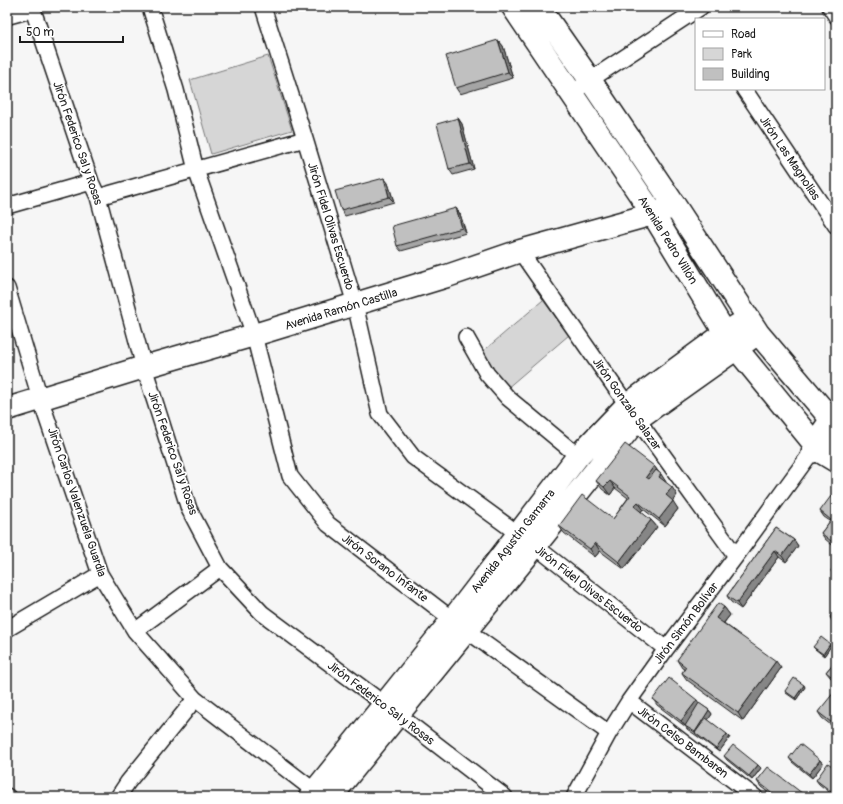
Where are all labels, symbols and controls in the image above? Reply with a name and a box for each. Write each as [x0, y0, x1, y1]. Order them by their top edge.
scale bar [20, 18, 123, 44]
legend [695, 18, 825, 90]
text: 50 m [26, 25, 54, 40]
text: Road [731, 27, 756, 42]
text: Park [731, 47, 752, 62]
text: Building [731, 67, 770, 82]
street label: Jirón Federico Sal y Rosas [49, 79, 106, 208]
street label: Jirón Las Magnolias [756, 113, 824, 204]
street label: Jirón Fidel Olivas Escuerdo [304, 161, 357, 292]
street label: Avenida Pedro Villón [634, 193, 701, 287]
street label: Avenida Ramón Castilla [283, 285, 400, 334]
street label: Jirón Gonzalo Salazar [589, 355, 665, 454]
street label: Jirón Federico Sal y Rosas [144, 389, 201, 518]
street label: Jirón Carlos Valenzuela Guardia [44, 425, 109, 579]
street label: Avenida Agustín Gamarra [468, 486, 559, 596]
street label: Jirón Sorano Infante [339, 531, 431, 606]
street label: Jirón Fidel Olivas Escuerdo [532, 543, 646, 636]
street label: Jirón Simón Bolívar [651, 579, 722, 667]
street label: Jirón Federico Sal y Rosas [324, 658, 438, 749]
street label: Jirón Celso Bambaren [634, 703, 731, 782]

